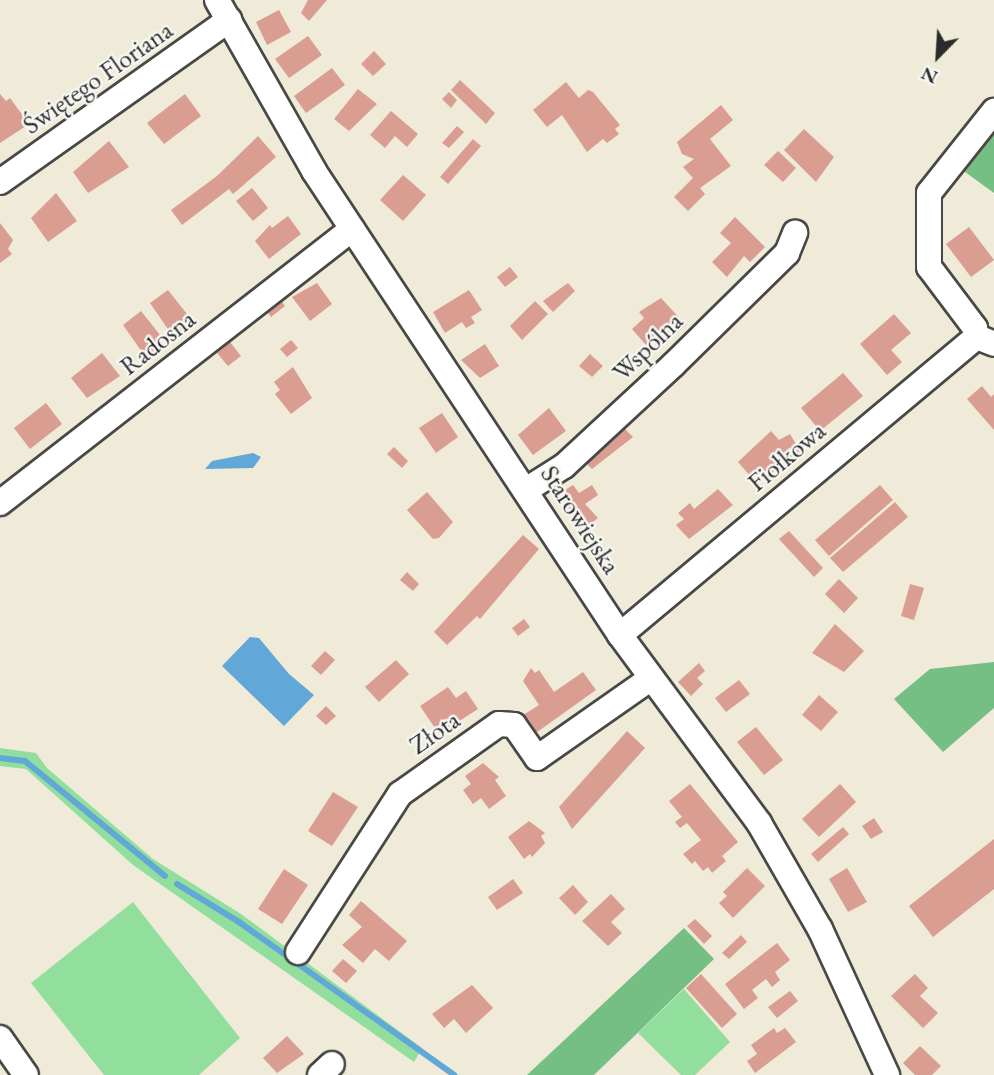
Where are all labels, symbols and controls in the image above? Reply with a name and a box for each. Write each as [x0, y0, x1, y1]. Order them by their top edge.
street label: Świętego Floriana [17, 15, 179, 141]
north arrow [903, 21, 973, 91]
text: N [917, 61, 941, 90]
street label: Radosna [114, 304, 202, 382]
street label: Wspólna [606, 306, 690, 388]
street label: Fiołkowa [742, 416, 832, 498]
street label: Starowiejska [533, 460, 627, 580]
street label: Złota [404, 705, 466, 761]

